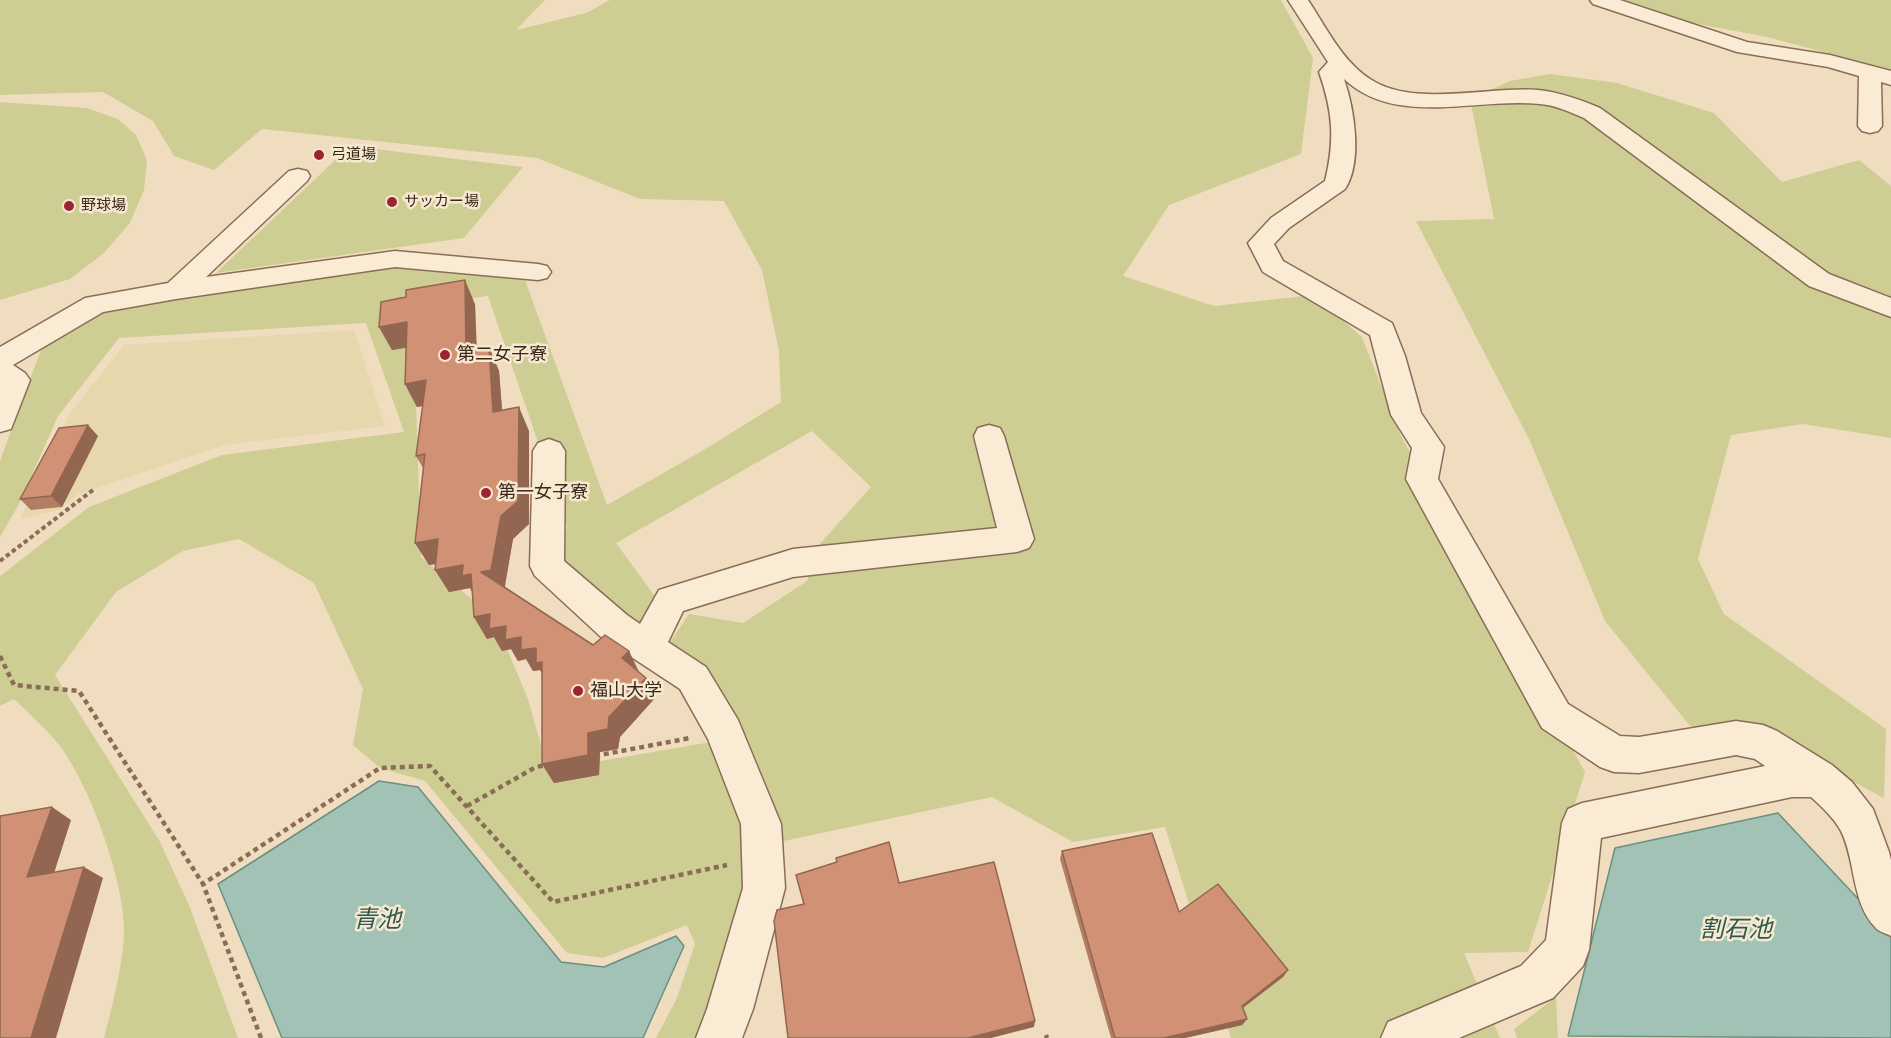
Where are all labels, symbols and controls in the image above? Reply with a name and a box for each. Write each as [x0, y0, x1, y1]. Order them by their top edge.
place label: 弓道場 [331, 146, 376, 164]
marker: 弓道場 [312, 148, 326, 162]
place label: サッカー場 [404, 193, 479, 211]
marker: サッカー場 [385, 195, 399, 209]
place label: 野球場 [81, 197, 126, 215]
marker: 野球場 [62, 199, 76, 213]
place label: 第二女子寮 [457, 344, 547, 366]
marker: 第二女子寮 [438, 348, 452, 362]
place label: 第一女子寮 [498, 482, 588, 504]
marker: 第一女子寮 [479, 486, 493, 500]
place label: 福山大学 [590, 680, 662, 702]
marker: 福山大学 [571, 684, 585, 698]
water label: 青池 [353, 907, 401, 935]
water label: 割石池 [1700, 917, 1772, 945]

